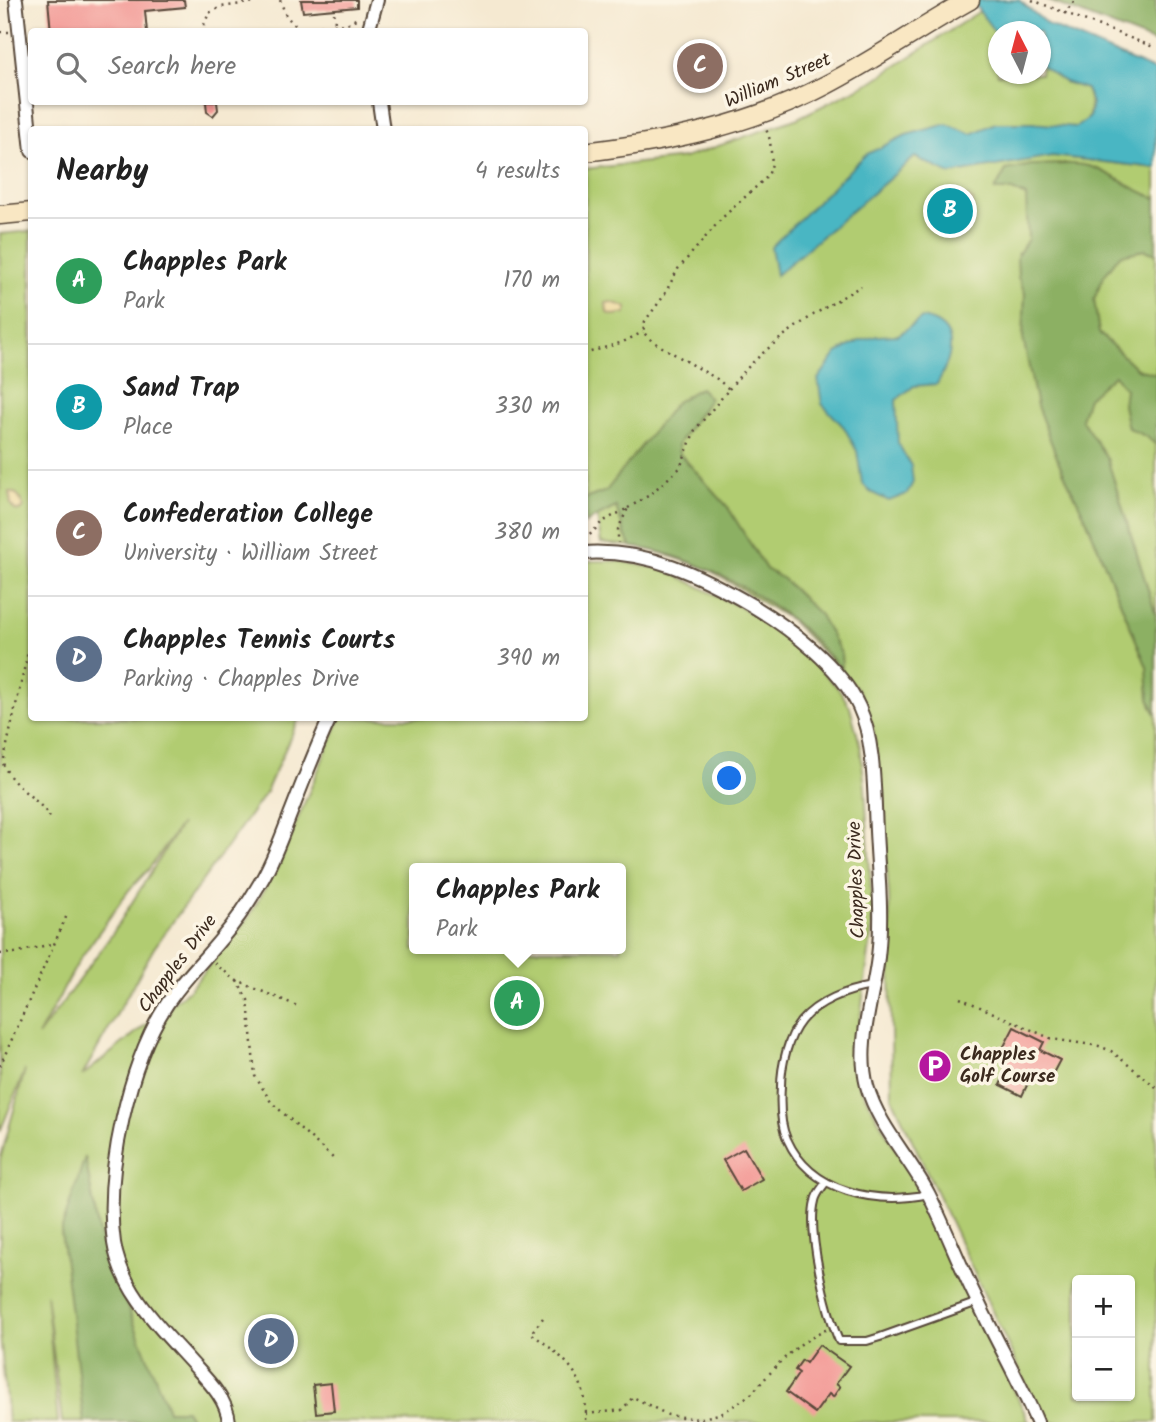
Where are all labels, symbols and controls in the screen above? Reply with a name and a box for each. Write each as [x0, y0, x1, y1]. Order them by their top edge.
north arrow [988, 21, 1051, 84]
search box [28, 28, 588, 105]
pin: C [677, 40, 723, 92]
street label: William Street [720, 45, 836, 117]
text: Search here [108, 46, 236, 88]
icon: search [52, 48, 90, 86]
text: Nearby [56, 148, 148, 196]
text: 4 results [475, 154, 560, 190]
pin: B [927, 185, 973, 237]
text: Chapples Park [123, 242, 286, 284]
text: A [72, 263, 86, 299]
text: 170 m [503, 263, 560, 299]
text: Park [123, 284, 165, 320]
text: Sand Trap [123, 368, 240, 410]
text: B [72, 389, 86, 425]
text: 330 m [495, 389, 560, 425]
text: Place [123, 410, 173, 446]
text: Confederation College [123, 494, 373, 536]
text: C [72, 515, 86, 551]
text: 380 m [494, 515, 560, 551]
text: University · William Street [123, 536, 378, 572]
text: Chapples Tennis Courts [123, 620, 395, 662]
text: D [71, 641, 87, 677]
text: 390 m [497, 641, 560, 677]
text: Parking · Chapples Drive [123, 662, 359, 698]
your location [712, 761, 746, 795]
street label: Chapples Drive [840, 820, 874, 939]
popup [409, 863, 626, 954]
text: Chapples Park [436, 870, 599, 912]
street label: Chapples Drive [131, 908, 226, 1020]
text: Park [436, 912, 477, 948]
pin: A [494, 977, 540, 1029]
place label: Chapples Golf Course [960, 1040, 1055, 1092]
parking icon: Chapples Golf Course [916, 1047, 954, 1085]
map controls [1072, 1275, 1135, 1401]
button: + [1072, 1275, 1135, 1338]
pin: D [248, 1315, 294, 1367]
button: − [1072, 1338, 1135, 1401]

